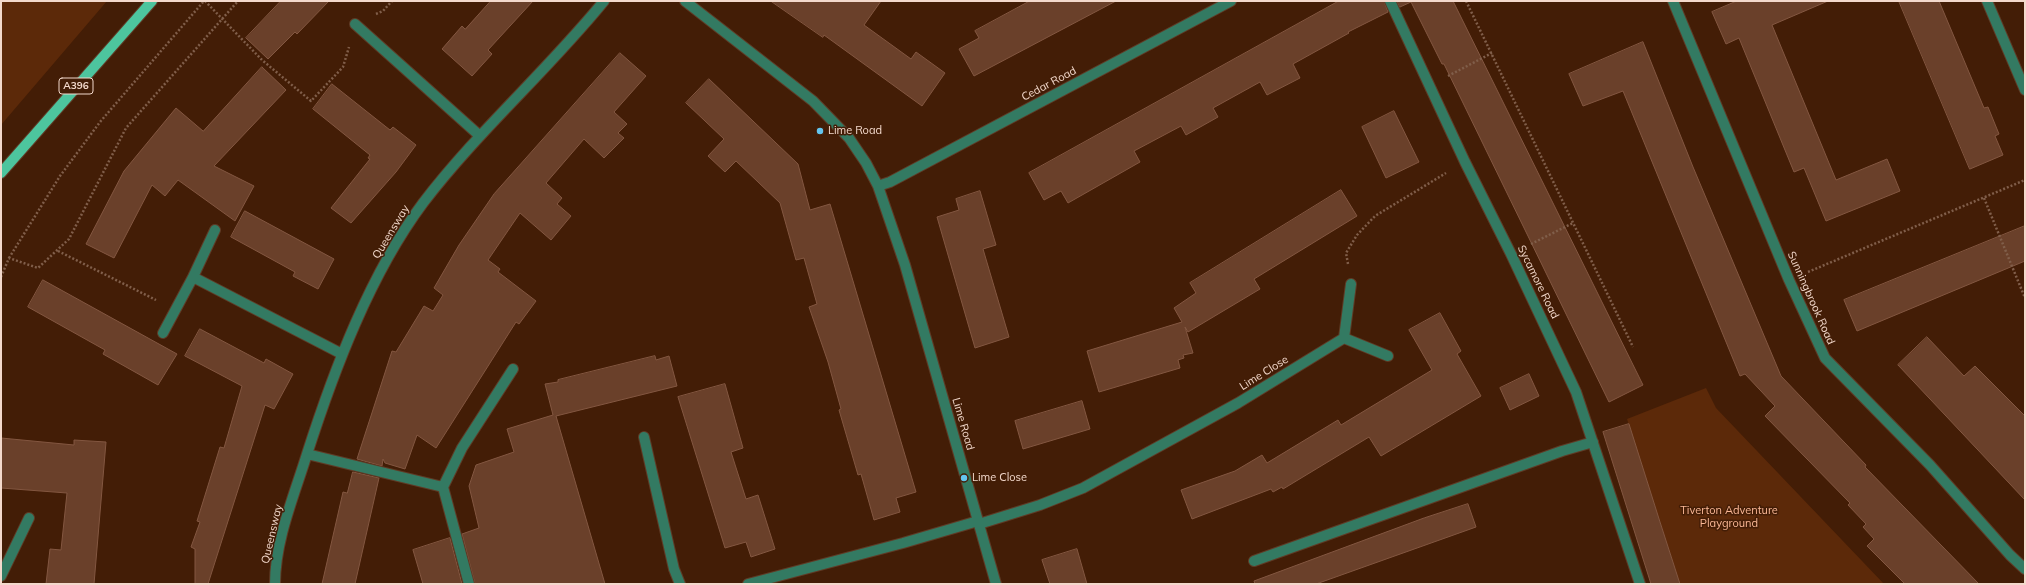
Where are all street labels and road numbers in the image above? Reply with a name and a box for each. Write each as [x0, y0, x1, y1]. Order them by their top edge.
street label: Cedar Road [1019, 64, 1079, 104]
road number: A396 [59, 78, 93, 94]
street label: Queensway [370, 203, 412, 261]
street label: Sycamore Road [1514, 243, 1562, 321]
street label: Sunningbrook Road [1785, 249, 1837, 347]
street label: Lime Close [1237, 353, 1291, 393]
street label: Lime Road [949, 396, 977, 452]
street label: Queensway [259, 503, 285, 565]

